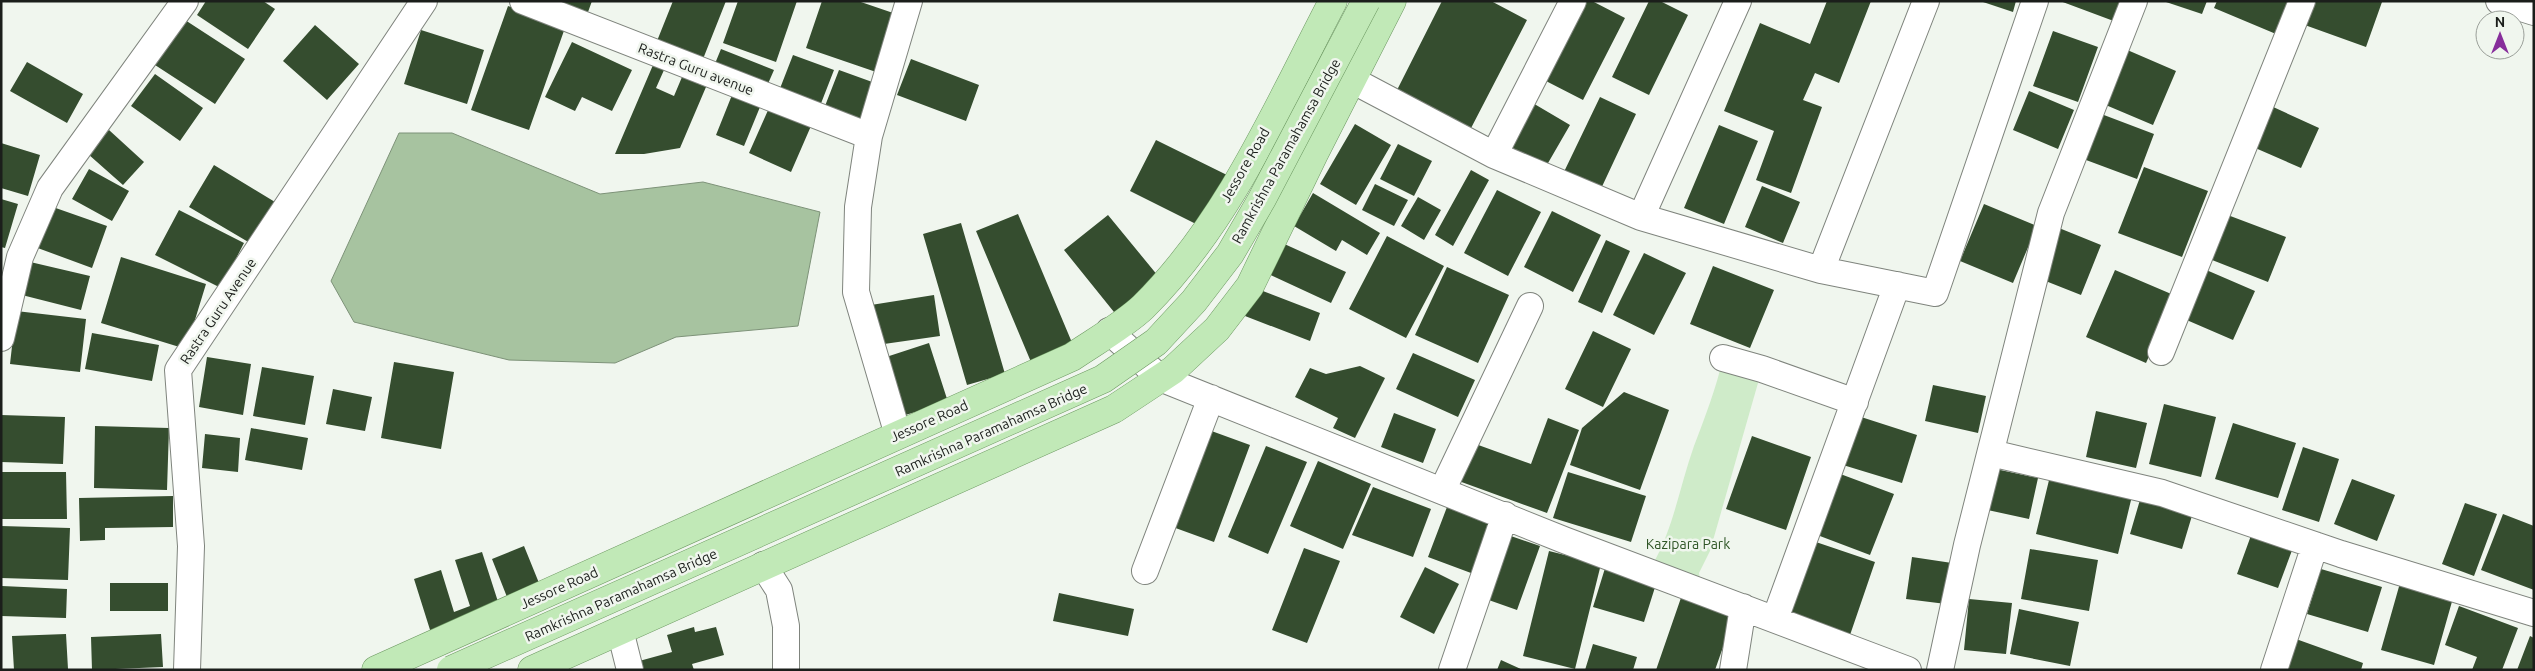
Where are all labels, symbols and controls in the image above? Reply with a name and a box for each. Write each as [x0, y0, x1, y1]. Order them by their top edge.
north arrow [2475, 10, 2525, 60]
text: N [2495, 14, 2505, 30]
street label: Rastra Guru avenue [636, 40, 756, 98]
street label: Ramkrishna Paramahamsa Bridge [1228, 56, 1344, 246]
street label: Jessore Road [1217, 125, 1273, 205]
street label: Rastra Guru Avenue [177, 255, 259, 367]
street label: Ramkrishna Paramahamsa Bridge [892, 380, 1090, 480]
street label: Jessore Road [888, 397, 970, 445]
park label: Kazipara Park [1646, 536, 1730, 552]
street label: Ramkrishna Paramahamsa Bridge [522, 545, 720, 645]
street label: Jessore Road [518, 564, 600, 612]

